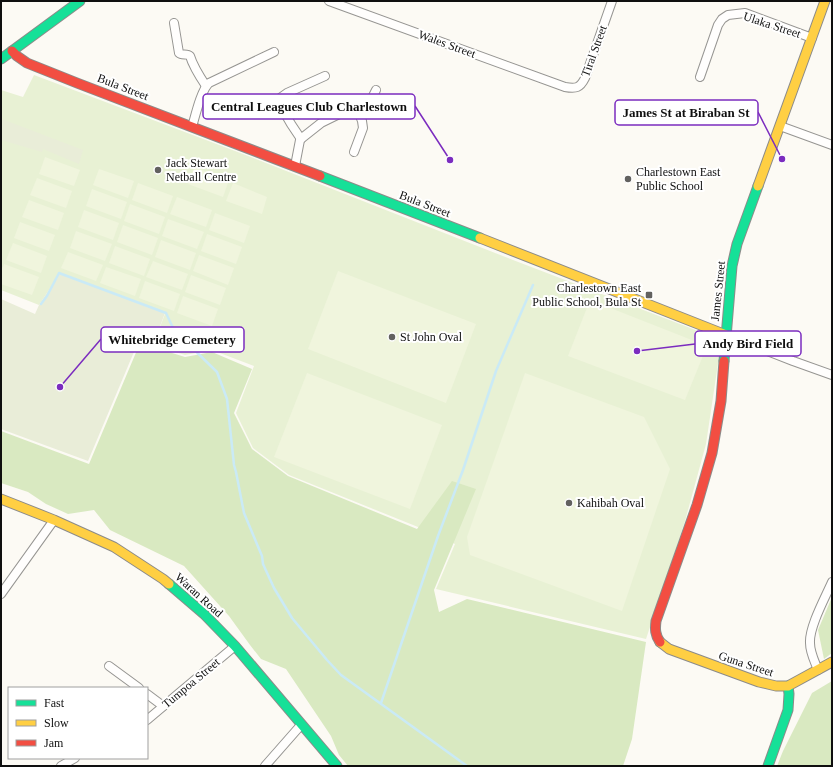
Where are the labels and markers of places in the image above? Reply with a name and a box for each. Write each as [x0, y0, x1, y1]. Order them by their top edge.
callout: Central Leagues Club Charlestown [203, 94, 415, 119]
callout: James St at Biraban St [615, 100, 758, 125]
place label: Jack Stewart Netball Centre [166, 156, 236, 184]
marker: Jack Stewart Netball Centre [153, 165, 163, 175]
place label: Charlestown East Public School [636, 165, 721, 193]
marker: Charlestown East Public School [623, 174, 633, 184]
place label: Charlestown East Public School, Bula St [532, 281, 642, 309]
marker: Charlestown East Public School, Bula St [644, 290, 654, 300]
callout: Whitebridge Cemetery [101, 327, 244, 352]
place label: St John Oval [400, 330, 463, 344]
callout: Andy Bird Field [695, 331, 801, 356]
marker: St John Oval [387, 332, 397, 342]
place label: Kahibah Oval [577, 496, 645, 510]
marker: Kahibah Oval [564, 498, 574, 508]

